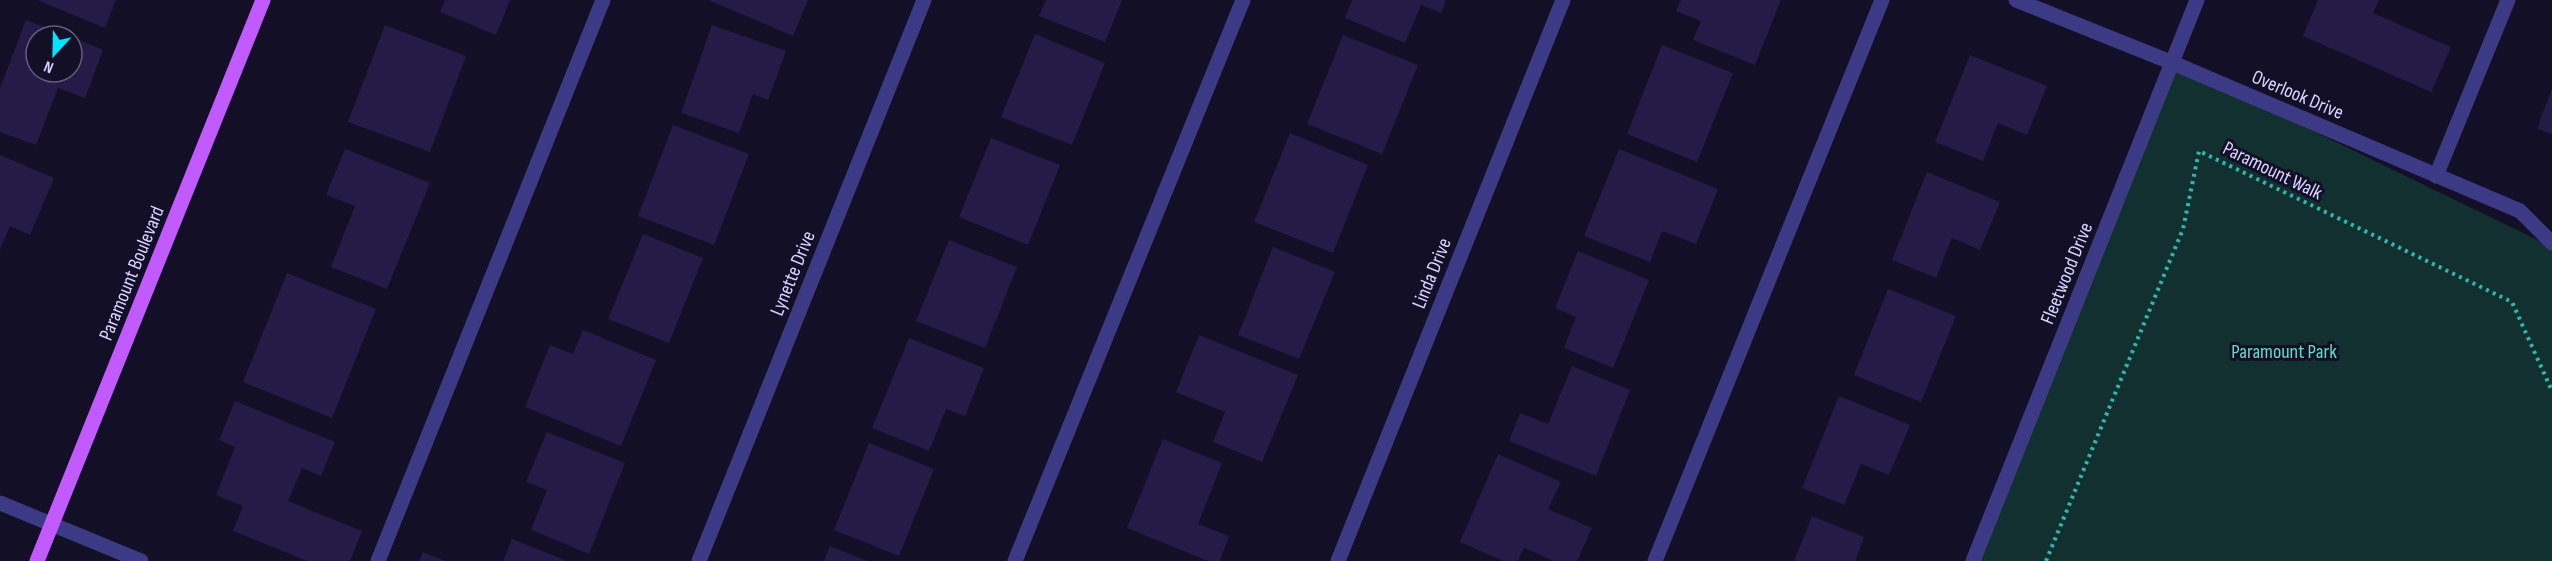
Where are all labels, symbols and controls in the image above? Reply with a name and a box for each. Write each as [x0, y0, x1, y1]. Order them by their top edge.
north arrow [24, 24, 84, 84]
text: N [41, 56, 56, 77]
street label: Overlook Drive [2248, 65, 2347, 125]
street label: Paramount Walk [2219, 136, 2327, 206]
street label: Paramount Boulevard [94, 203, 170, 344]
street label: Fleetwood Drive [2036, 219, 2098, 328]
street label: Lynette Drive [765, 227, 821, 319]
street label: Linda Drive [1407, 235, 1457, 312]
park label: Paramount Park [2231, 340, 2337, 364]

